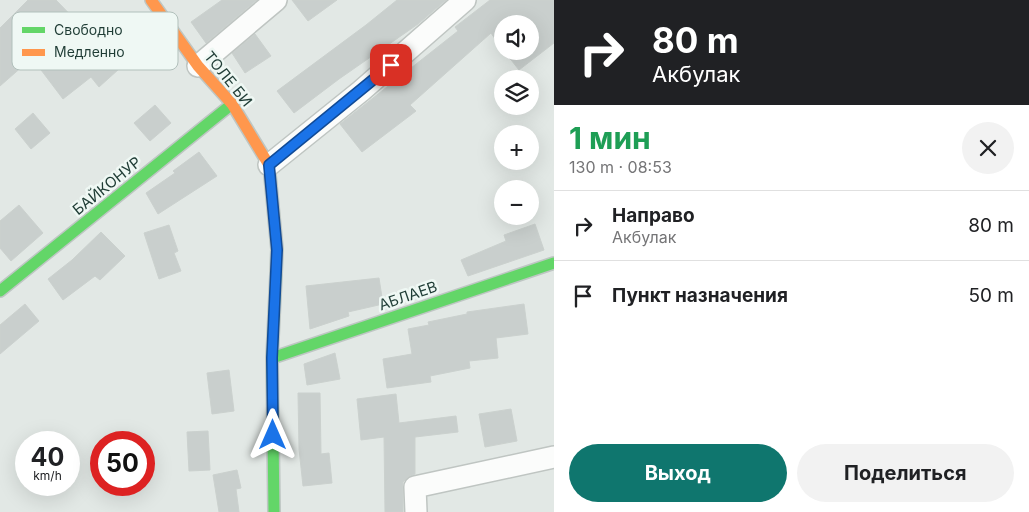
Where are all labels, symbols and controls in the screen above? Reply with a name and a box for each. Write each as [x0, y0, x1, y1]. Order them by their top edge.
legend [12, 12, 178, 70]
map controls [494, 15, 539, 225]
button: sound [494, 15, 539, 60]
text: 80 m [652, 19, 739, 61]
icon: right [569, 20, 634, 85]
text: Свободно [54, 21, 123, 38]
text: Медленно [54, 43, 125, 60]
pin [370, 44, 412, 86]
street label: ТОЛЕ БИ [200, 47, 257, 110]
icon: arrive [377, 51, 405, 79]
text: Акбулак [652, 61, 740, 87]
button: layers [494, 70, 539, 115]
text: 1 мин [569, 120, 651, 156]
button: close [962, 122, 1014, 174]
button: + [494, 125, 539, 170]
street label: БАЙКОНУР [69, 152, 145, 219]
text: 130 m · 08:53 [569, 157, 672, 177]
button: − [494, 180, 539, 225]
text: Направо [612, 204, 695, 227]
icon: right [569, 212, 597, 240]
text: 80 m [968, 214, 1014, 237]
text: Акбулак [612, 227, 676, 247]
street label: АБЛАЕВ [376, 277, 440, 314]
icon: arrive [569, 282, 597, 310]
text: Пункт назначения [612, 284, 788, 307]
text: 50 m [968, 284, 1014, 307]
position arrow [246, 408, 298, 460]
speed limit sign: 50 [90, 431, 155, 496]
text: 40 [31, 442, 64, 472]
button: Выход [569, 444, 787, 502]
button: Поделиться [797, 444, 1014, 502]
text: km/h [33, 468, 62, 483]

